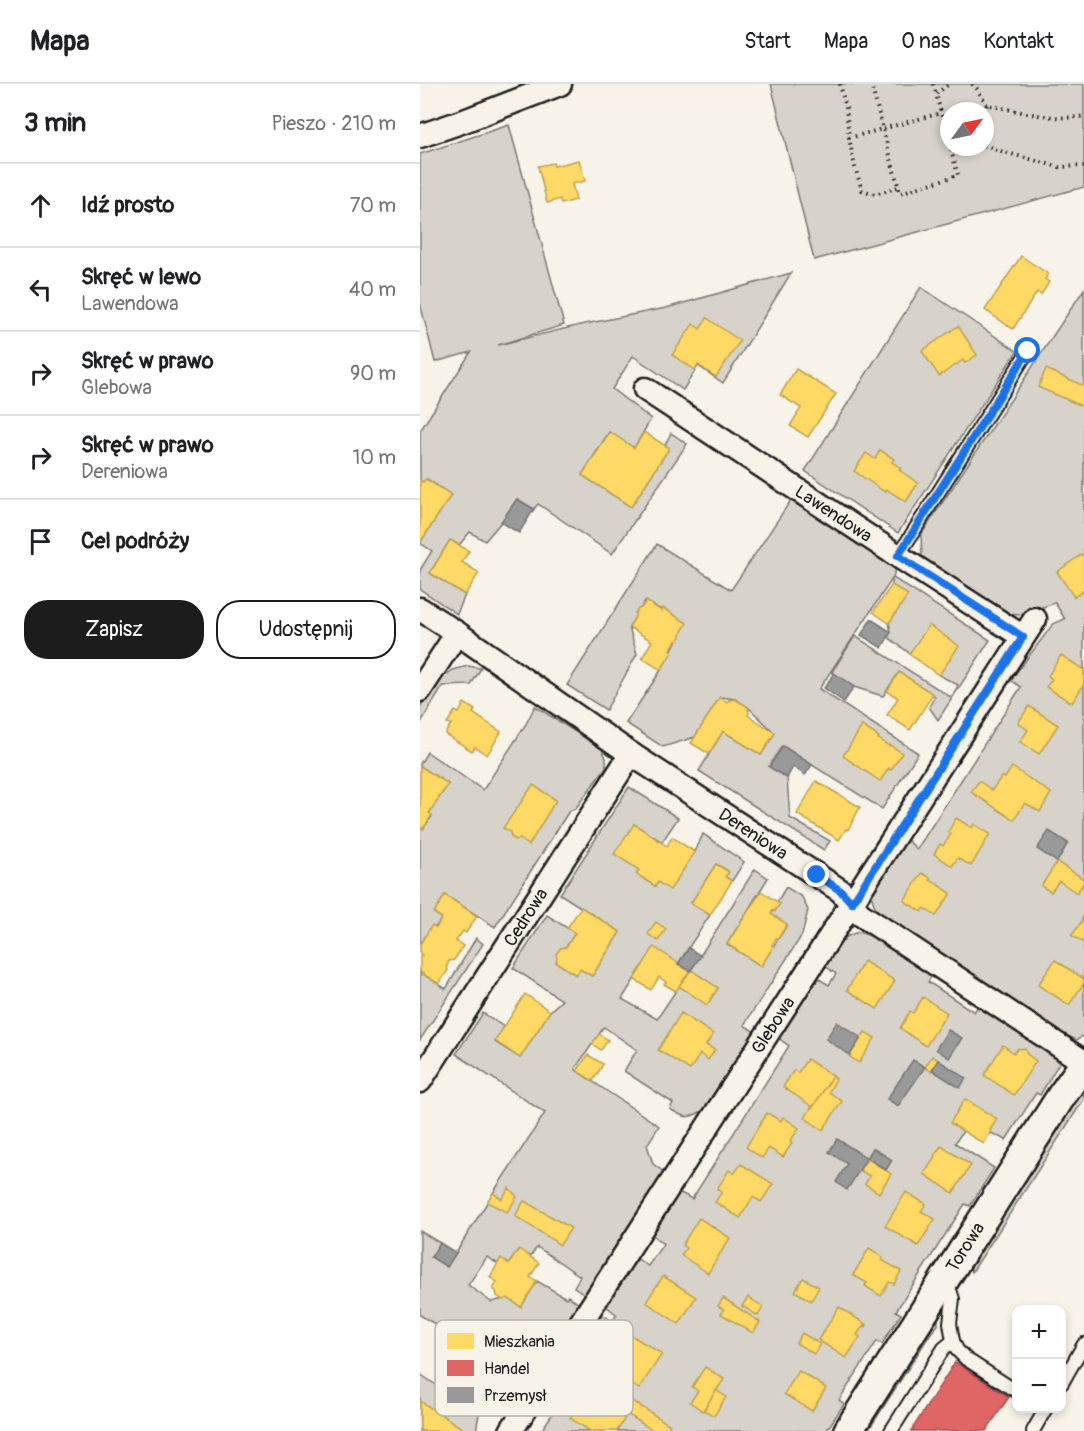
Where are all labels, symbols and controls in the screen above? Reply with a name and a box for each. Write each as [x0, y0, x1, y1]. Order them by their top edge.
text: Mapa [30, 24, 89, 59]
text: Start [744, 28, 791, 55]
text: Mapa [824, 28, 868, 55]
text: O nas [901, 28, 950, 55]
text: Kontakt [983, 28, 1054, 55]
north arrow [940, 102, 994, 156]
text: 3 min [24, 107, 86, 139]
text: Pieszo · 210 m [272, 111, 396, 136]
icon: ahead [24, 189, 57, 222]
text: Idź prosto [81, 191, 174, 219]
text: 70 m [350, 193, 396, 218]
text: Skręć w lewo [81, 263, 201, 291]
icon: left [24, 273, 57, 306]
text: 40 m [349, 277, 396, 302]
text: Lawendowa [81, 291, 179, 316]
route start [1014, 337, 1040, 363]
text: Skręć w prawo [81, 347, 214, 375]
icon: right [24, 357, 57, 390]
text: 90 m [350, 361, 396, 386]
text: Glebowa [81, 375, 152, 400]
text: Skręć w prawo [81, 431, 214, 459]
icon: right [24, 441, 57, 474]
text: 10 m [352, 445, 396, 470]
text: Dereniowa [81, 459, 168, 484]
street label: Lawendowa [791, 480, 877, 547]
icon: arrive [24, 525, 57, 558]
text: Cel podróży [81, 527, 189, 555]
button: Zapisz [24, 600, 204, 659]
button: Udostępnij [216, 600, 396, 659]
street label: Dereniowa [714, 803, 792, 865]
route end [803, 861, 829, 887]
street label: Cedrowa [498, 884, 553, 951]
street label: Glebowa [746, 992, 800, 1058]
street label: Torowa [941, 1218, 990, 1276]
map controls [1012, 1305, 1066, 1413]
button: + [1012, 1305, 1066, 1359]
legend [435, 1320, 633, 1416]
text: Mieszkania [484, 1332, 555, 1352]
text: Handel [484, 1359, 530, 1379]
button: − [1012, 1359, 1066, 1413]
text: Przemysł [484, 1386, 547, 1406]

